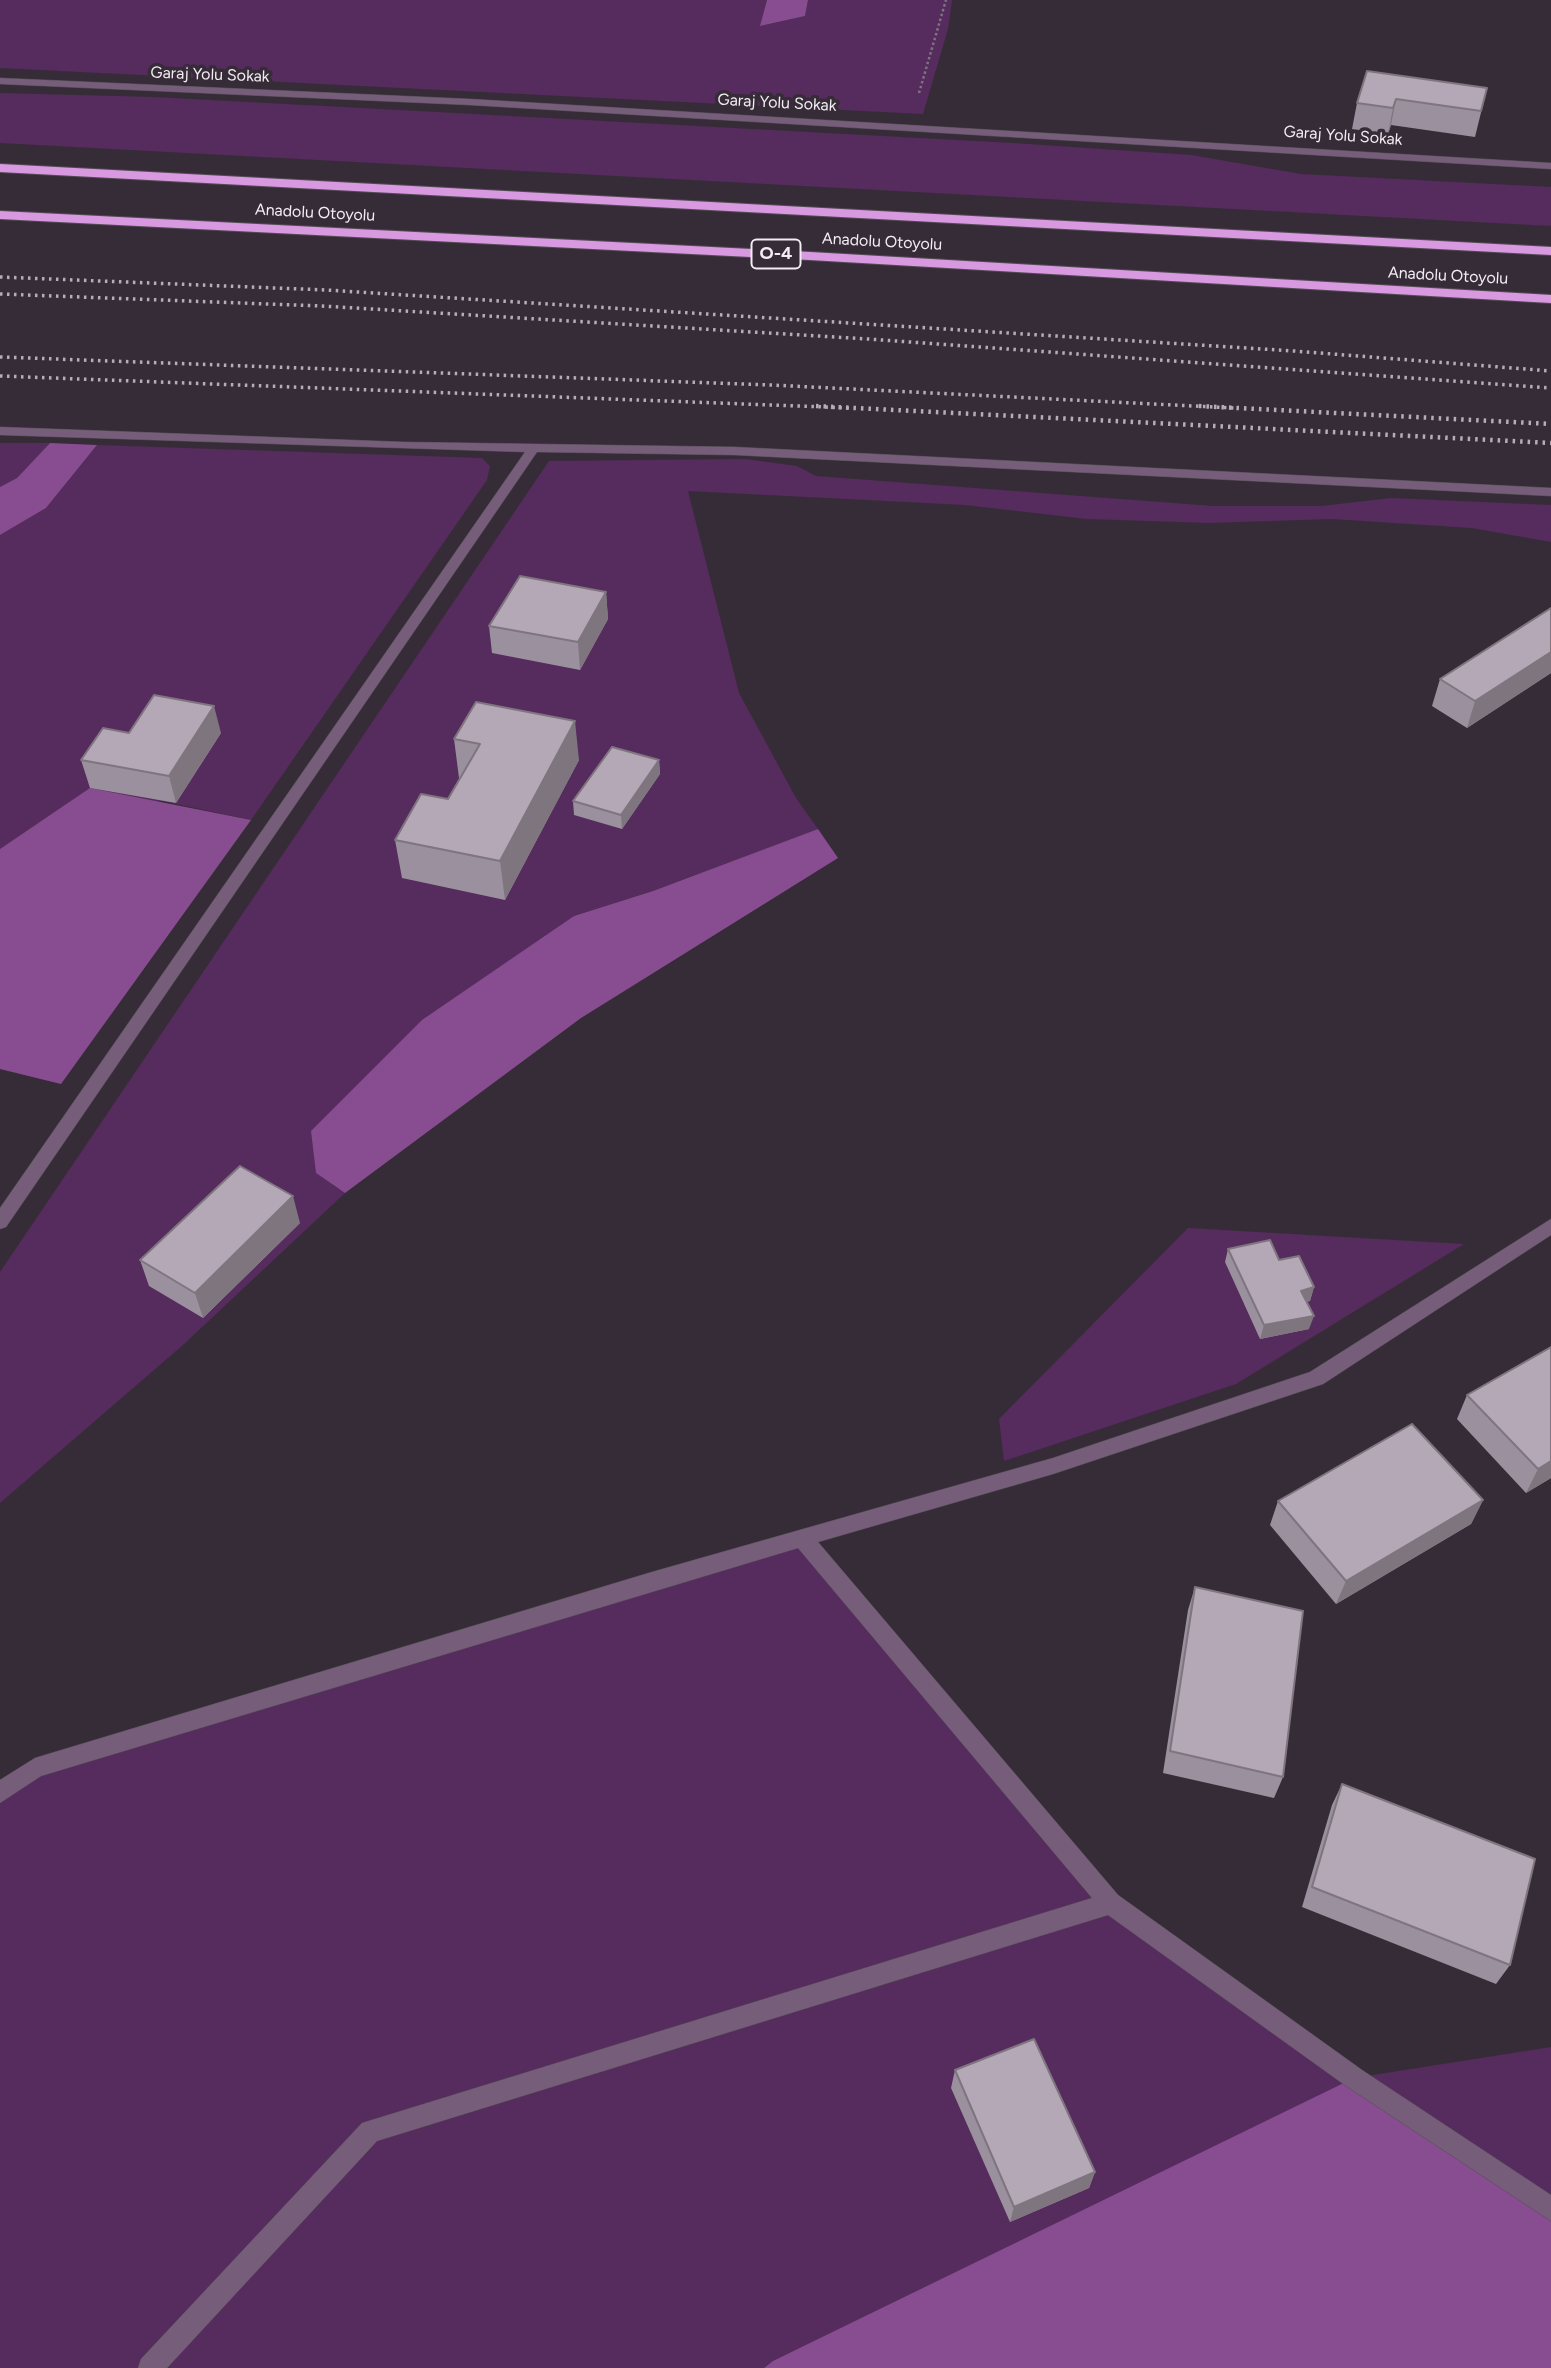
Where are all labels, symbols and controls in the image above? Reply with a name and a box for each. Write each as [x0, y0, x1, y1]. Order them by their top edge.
street label: Garaj Yolu Sokak [150, 63, 270, 87]
street label: Garaj Yolu Sokak [717, 90, 837, 116]
street label: Garaj Yolu Sokak [1283, 122, 1403, 150]
street label: Anadolu Otoyolu [254, 200, 376, 226]
street label: Anadolu Otoyolu [821, 229, 943, 255]
road number: O-4 [752, 240, 800, 268]
street label: Anadolu Otoyolu [1387, 263, 1509, 289]

